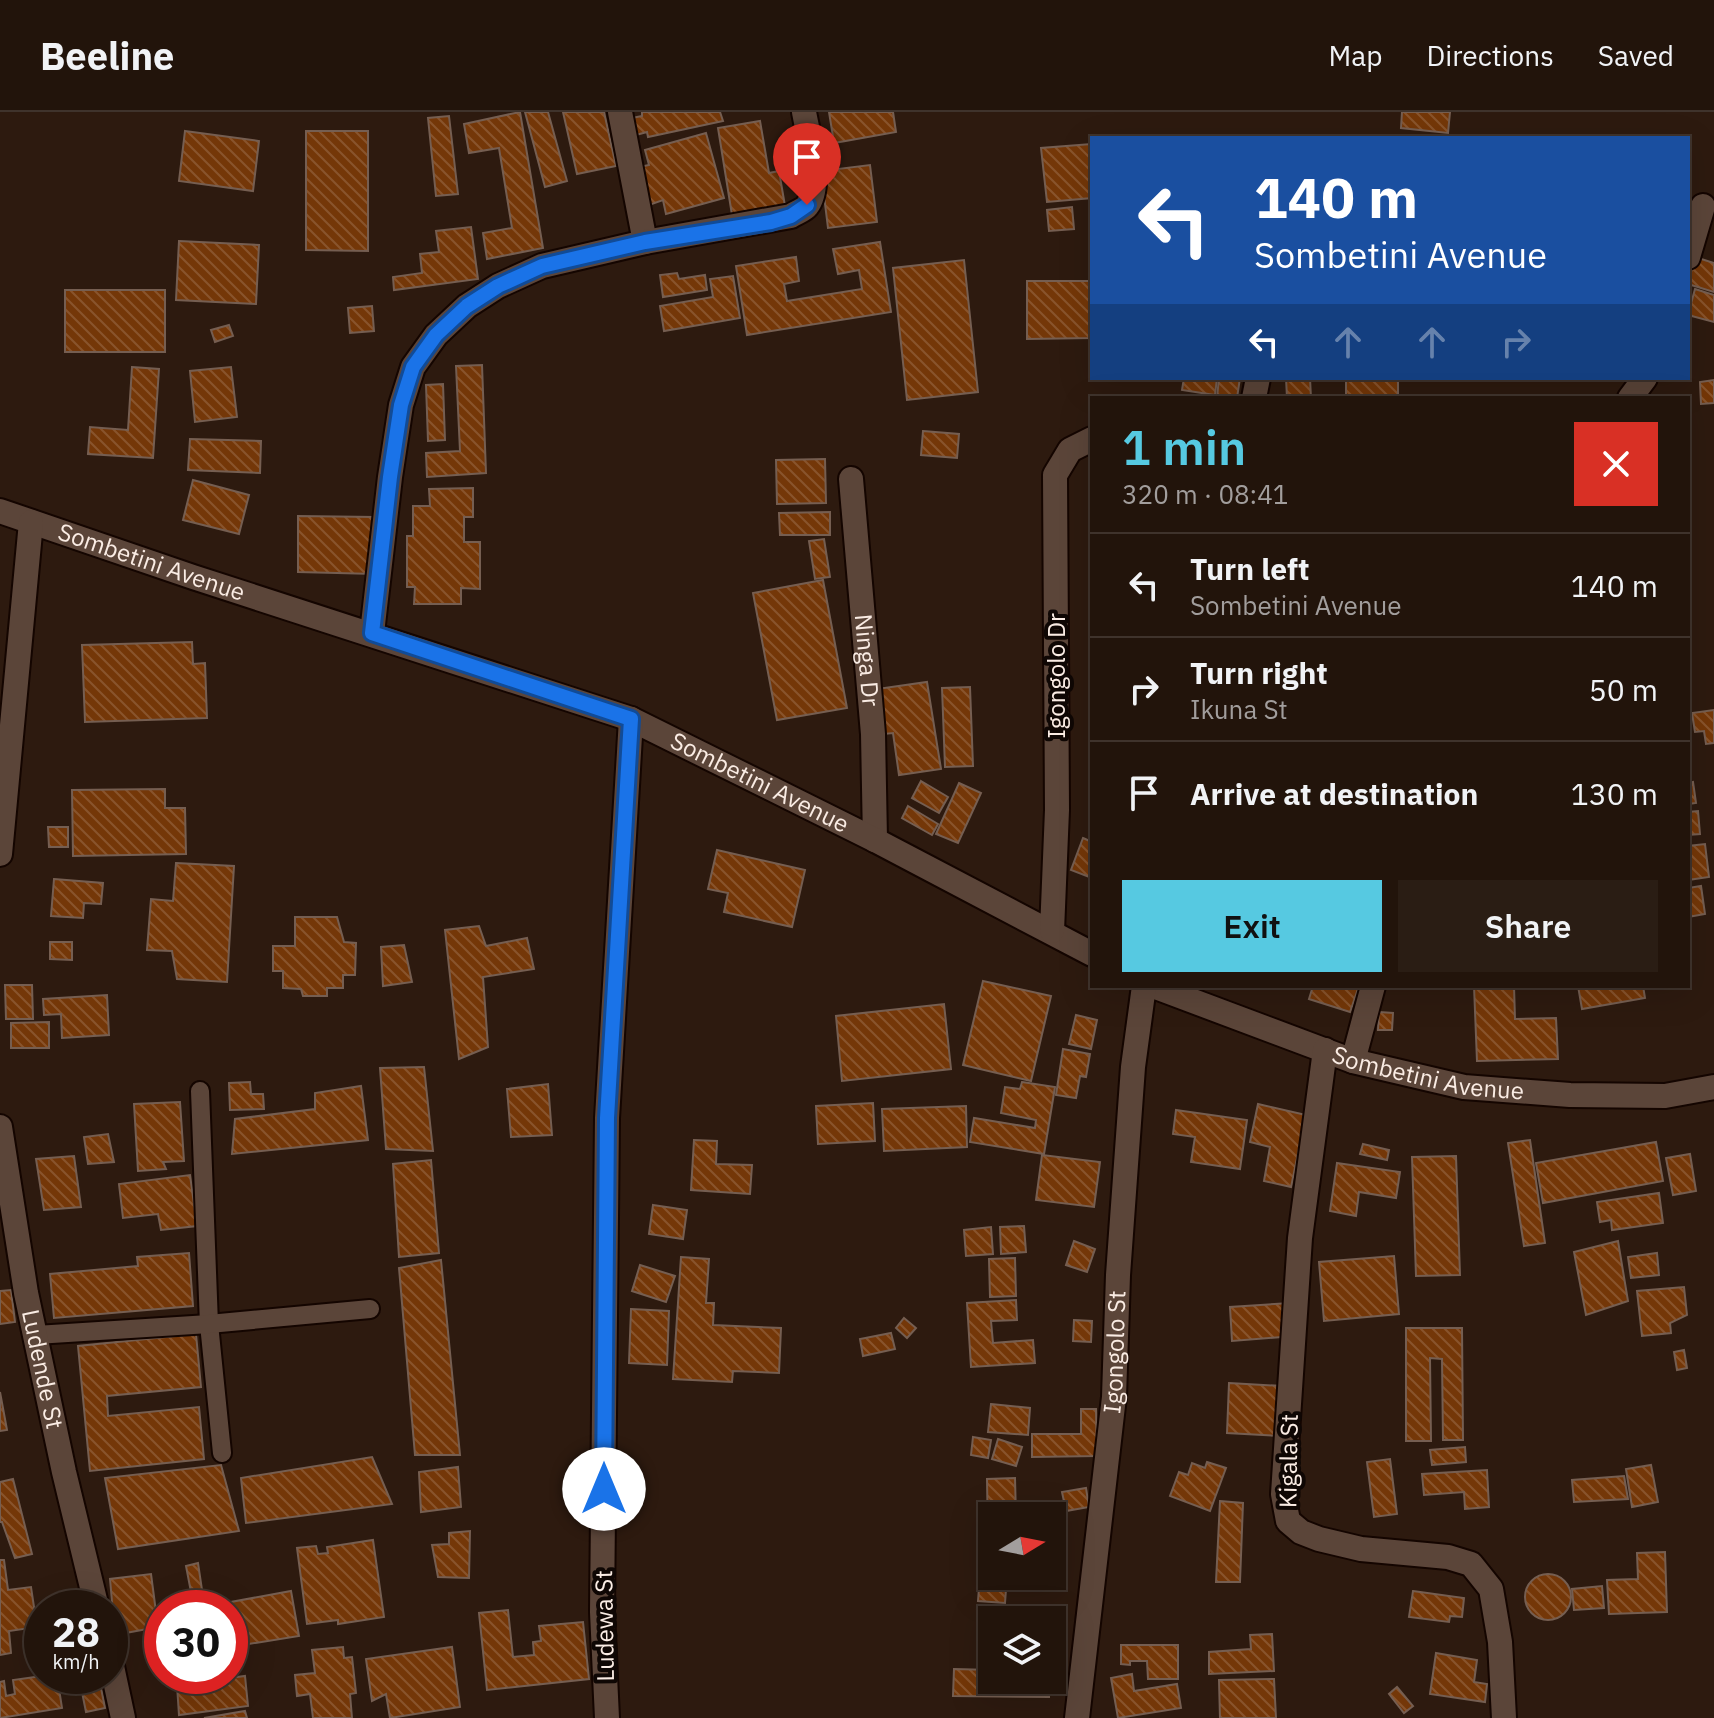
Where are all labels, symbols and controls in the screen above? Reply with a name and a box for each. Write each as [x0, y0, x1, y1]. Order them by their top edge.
text: Beeline [40, 31, 174, 80]
text: Map [1328, 37, 1382, 74]
text: Directions [1426, 37, 1554, 74]
text: Saved [1598, 37, 1674, 74]
pin [773, 123, 841, 205]
icon: arrive [785, 135, 829, 179]
text: 140 m [1254, 161, 1418, 233]
icon: left [1122, 168, 1226, 272]
text: Sombetini Avenue [1254, 231, 1547, 278]
icon: left [1242, 320, 1286, 364]
icon: ahead [1326, 320, 1370, 364]
icon: ahead [1410, 320, 1454, 364]
icon: right [1494, 320, 1538, 364]
text: 1 min [1122, 416, 1246, 478]
button: close [1574, 422, 1658, 506]
text: 320 m · 08:41 [1122, 477, 1288, 511]
street label: Sombetini Avenue [54, 515, 249, 608]
text: Turn left [1190, 549, 1309, 588]
icon: left [1122, 563, 1166, 607]
text: 140 m [1571, 566, 1658, 605]
text: Sombetini Avenue [1190, 588, 1402, 622]
street label: Ninga Dr [848, 613, 888, 708]
street label: Igongolo Dr [1040, 613, 1072, 739]
text: Turn right [1190, 653, 1328, 692]
icon: right [1122, 667, 1166, 711]
text: 50 m [1589, 670, 1658, 709]
text: Ikuna St [1190, 692, 1288, 726]
street label: Sombetini Avenue [665, 724, 855, 840]
icon: arrive [1122, 771, 1166, 815]
text: Arrive at destination [1190, 774, 1478, 813]
text: 130 m [1571, 774, 1658, 813]
button: Exit [1122, 880, 1382, 972]
button: Share [1398, 880, 1658, 972]
street label: Sombetini Avenue [1328, 1038, 1525, 1106]
street label: Igongolo St [1095, 1290, 1132, 1415]
street label: Ludende St [15, 1306, 71, 1432]
street label: Kigala St [1271, 1414, 1305, 1508]
position arrow [562, 1447, 646, 1531]
north arrow [978, 1502, 1066, 1590]
map controls [978, 1502, 1066, 1694]
street label: Ludewa St [587, 1570, 621, 1682]
speed limit sign: 30 [144, 1590, 248, 1694]
text: 28 [52, 1606, 100, 1658]
button: layers [978, 1606, 1066, 1694]
text: km/h [52, 1648, 100, 1675]

